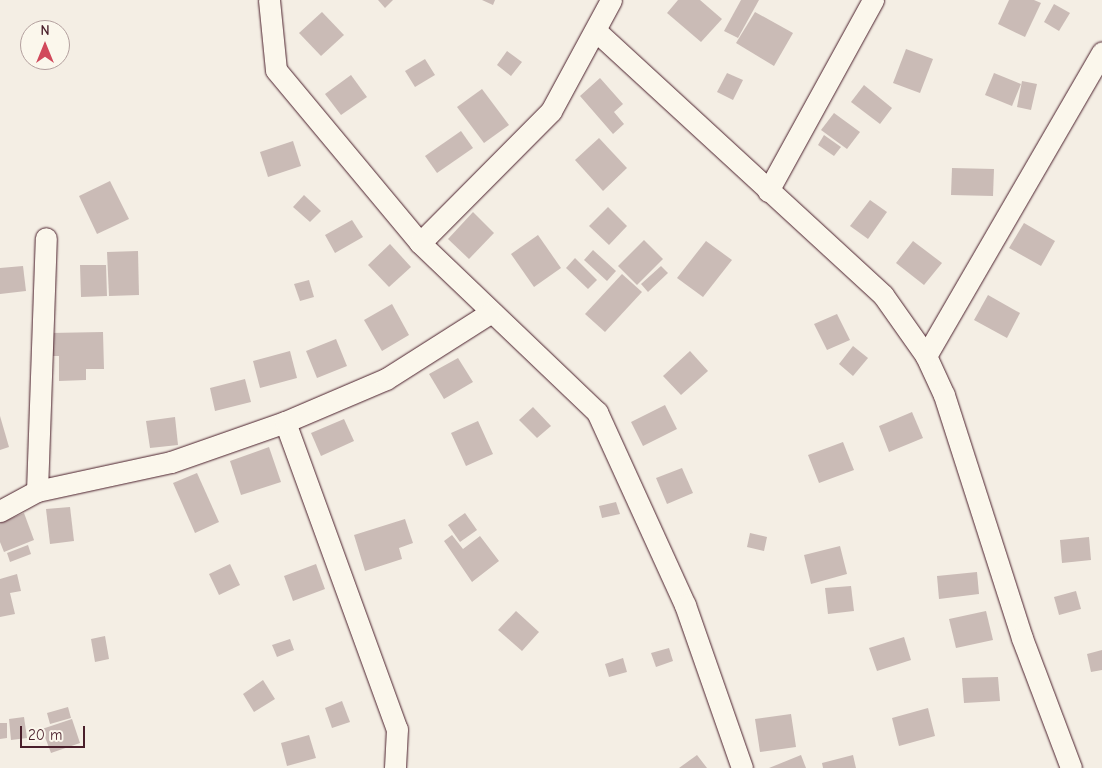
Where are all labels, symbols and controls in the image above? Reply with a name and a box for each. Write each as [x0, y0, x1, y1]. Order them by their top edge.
north arrow [20, 20, 70, 70]
text: N [40, 22, 50, 39]
scale bar [22, 716, 88, 748]
text: 20 m [28, 726, 62, 744]

